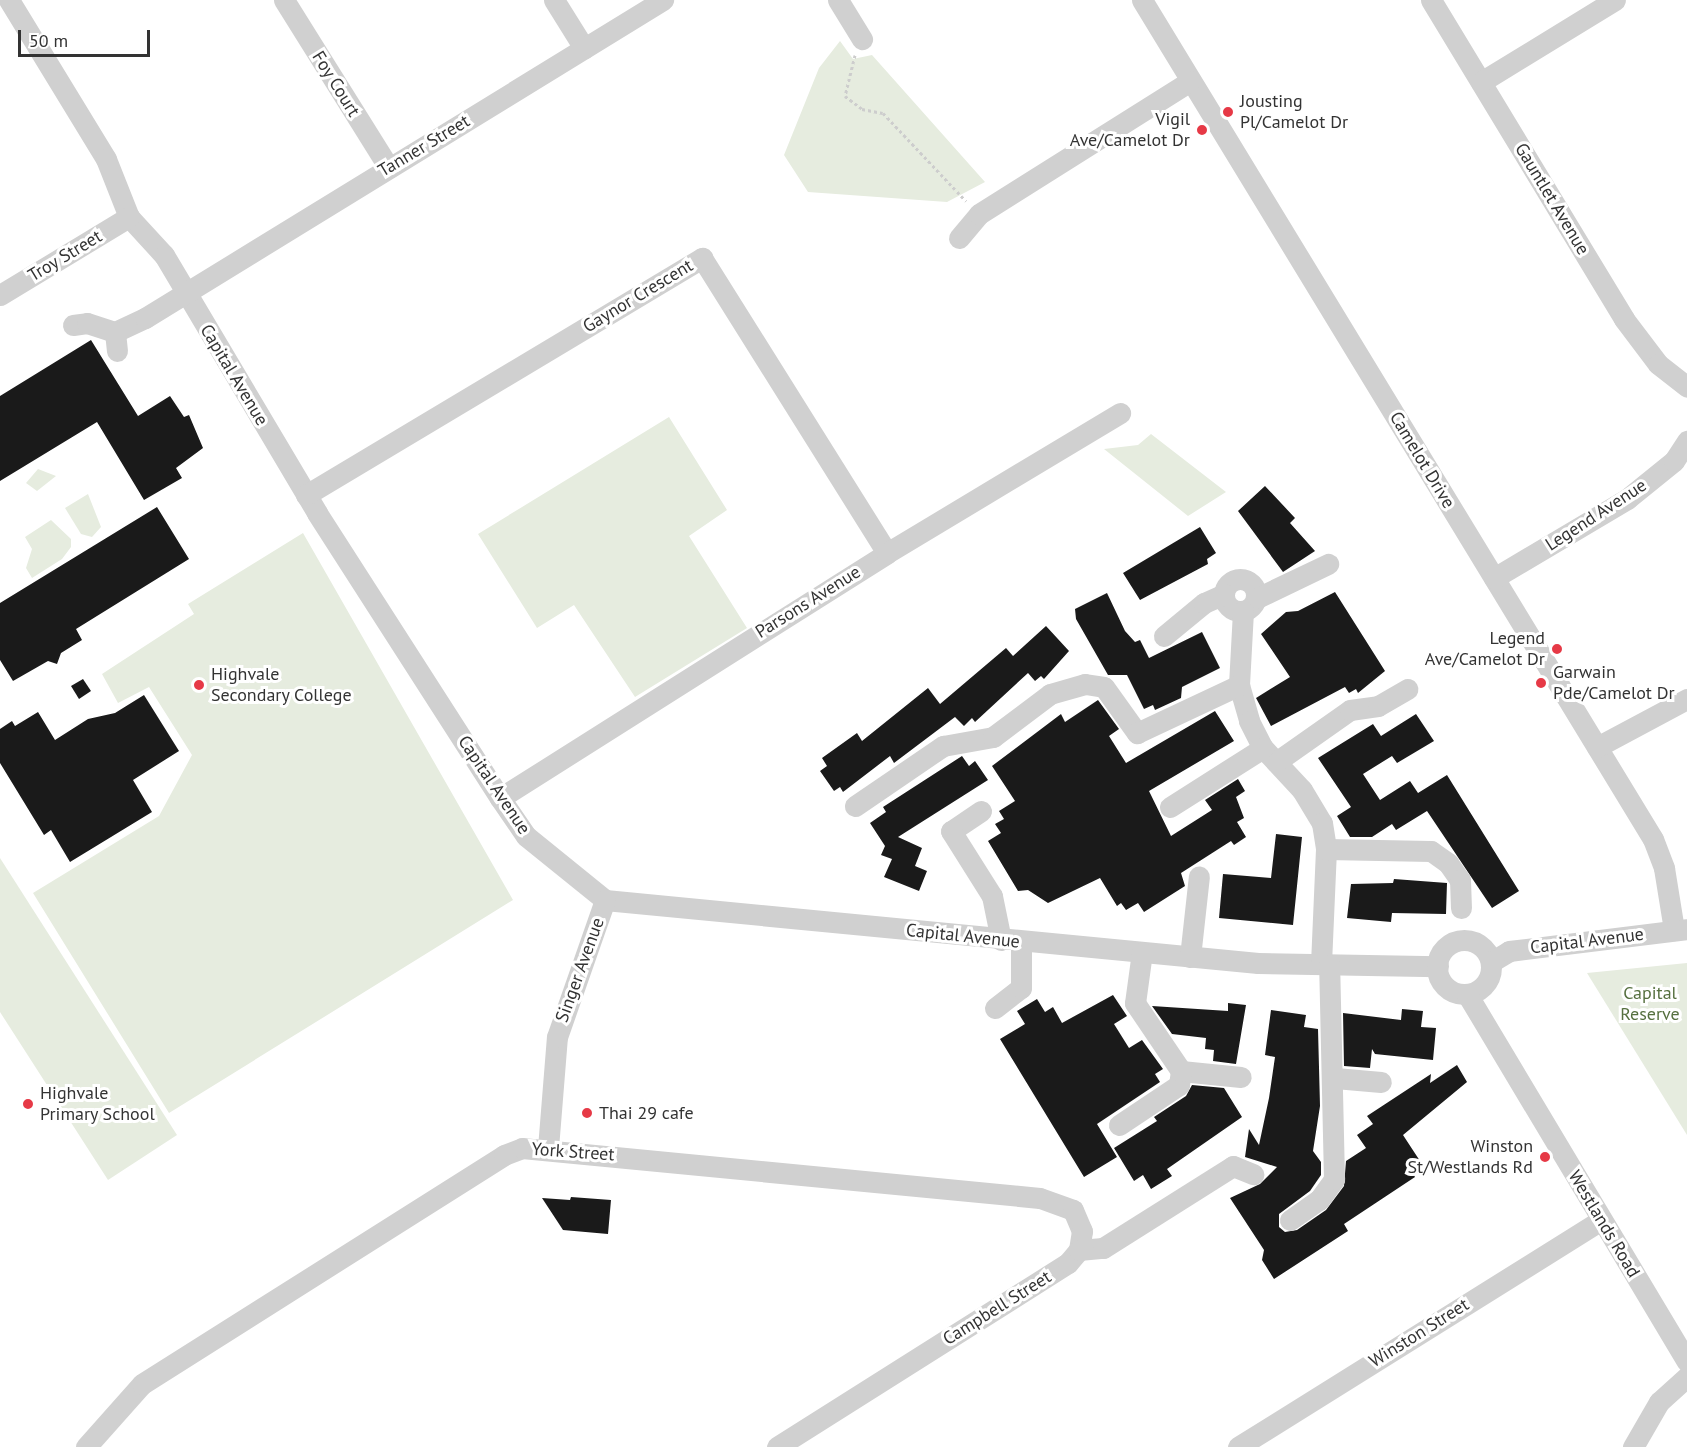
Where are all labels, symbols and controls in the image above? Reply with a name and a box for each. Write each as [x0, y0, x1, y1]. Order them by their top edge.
scale bar [21, 18, 153, 56]
text: 50 m [29, 29, 68, 52]
street label: Foy Court [307, 47, 365, 121]
place label: Jousting Pl/Camelot Dr [1240, 91, 1348, 134]
marker: Jousting Pl/Camelot Dr [1221, 105, 1235, 119]
place label: Vigil Ave/Camelot Dr [1070, 109, 1190, 152]
street label: Tanner Street [374, 110, 474, 182]
marker: Vigil Ave/Camelot Dr [1195, 123, 1209, 137]
street label: Gauntlet Avenue [1510, 139, 1594, 259]
street label: Troy Street [24, 225, 106, 287]
street label: Gaynor Crescent [579, 255, 697, 337]
street label: Capital Avenue [195, 320, 273, 430]
street label: Camelot Drive [1385, 408, 1459, 512]
street label: Legend Avenue [1541, 474, 1651, 556]
street label: Parsons Avenue [751, 561, 865, 643]
place label: Legend Ave/Camelot Dr [1425, 628, 1545, 670]
marker: Legend Ave/Camelot Dr [1550, 642, 1564, 656]
place label: Garwain Pde/Camelot Dr [1553, 662, 1675, 704]
place label: Highvale Secondary College [211, 664, 352, 706]
marker: Garwain Pde/Camelot Dr [1534, 676, 1548, 690]
marker: Highvale Secondary College [192, 678, 206, 692]
street label: Capital Avenue [453, 731, 535, 839]
street label: Singer Avenue [551, 915, 609, 1025]
street label: Capital Avenue [905, 919, 1021, 953]
street label: Capital Avenue [1529, 923, 1645, 959]
park label: Capital Reserve [1620, 983, 1680, 1026]
place label: Highvale Primary School [40, 1083, 155, 1126]
marker: Highvale Primary School [21, 1097, 35, 1111]
place label: Thai 29 cafe [599, 1102, 694, 1124]
marker: Thai 29 cafe [580, 1106, 594, 1120]
place label: Winston St/Westlands Rd [1408, 1136, 1533, 1178]
street label: York Street [531, 1138, 615, 1166]
marker: Winston St/Westlands Rd [1538, 1150, 1552, 1164]
street label: Westlands Road [1564, 1167, 1644, 1281]
street label: Campbell Street [939, 1266, 1055, 1350]
street label: Winston Street [1365, 1294, 1473, 1372]

